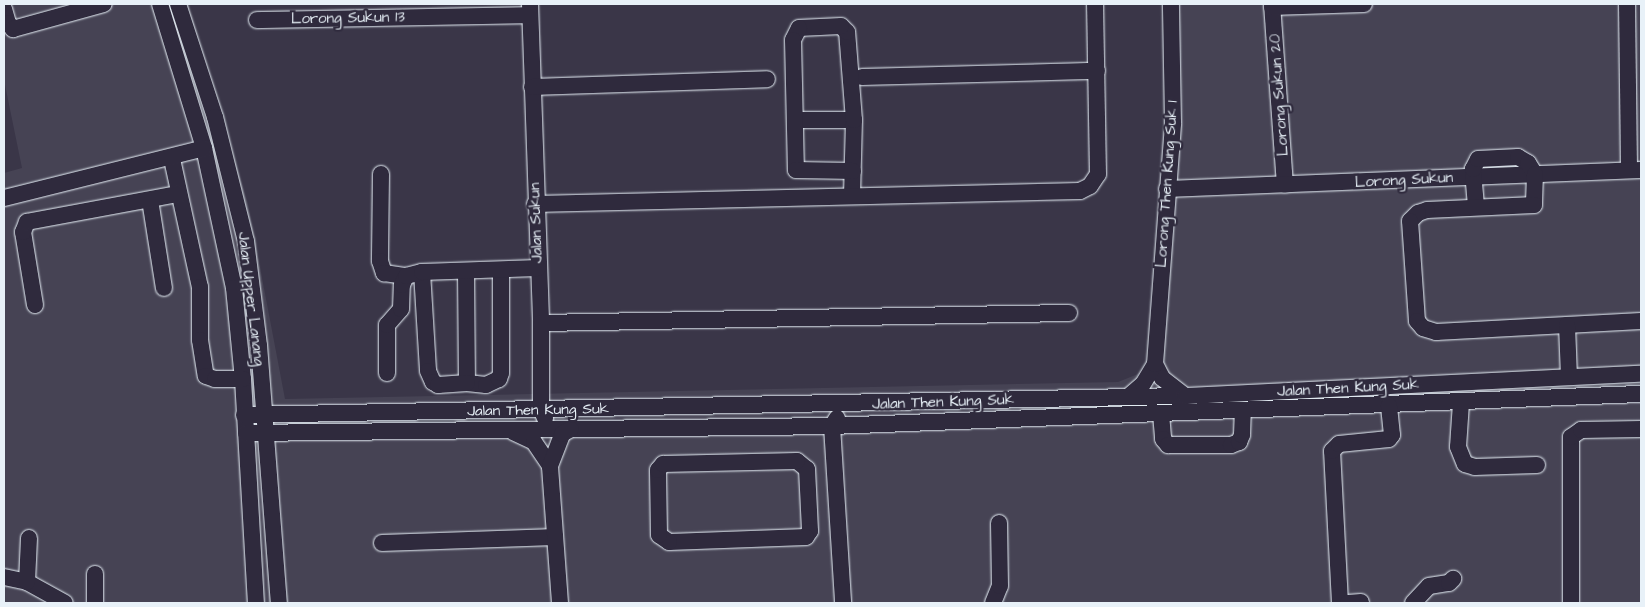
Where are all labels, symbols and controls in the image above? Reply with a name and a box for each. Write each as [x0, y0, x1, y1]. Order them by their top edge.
street label: Lorong Sukun 13 [291, 8, 405, 28]
street label: Lorong Sukun 20 [1266, 33, 1292, 157]
street label: Lorong Then Kung Suk 1 [1152, 100, 1182, 268]
street label: Lorong Sukun [1354, 168, 1454, 192]
street label: Jalan Sukun [526, 182, 546, 264]
street label: Jalan Upper Lanang [234, 231, 268, 367]
street label: Jalan Then Kung Suk [1277, 375, 1419, 401]
street label: Jalan Then Kung Suk [872, 391, 1014, 413]
street label: Jalan Then Kung Suk [467, 400, 609, 420]

